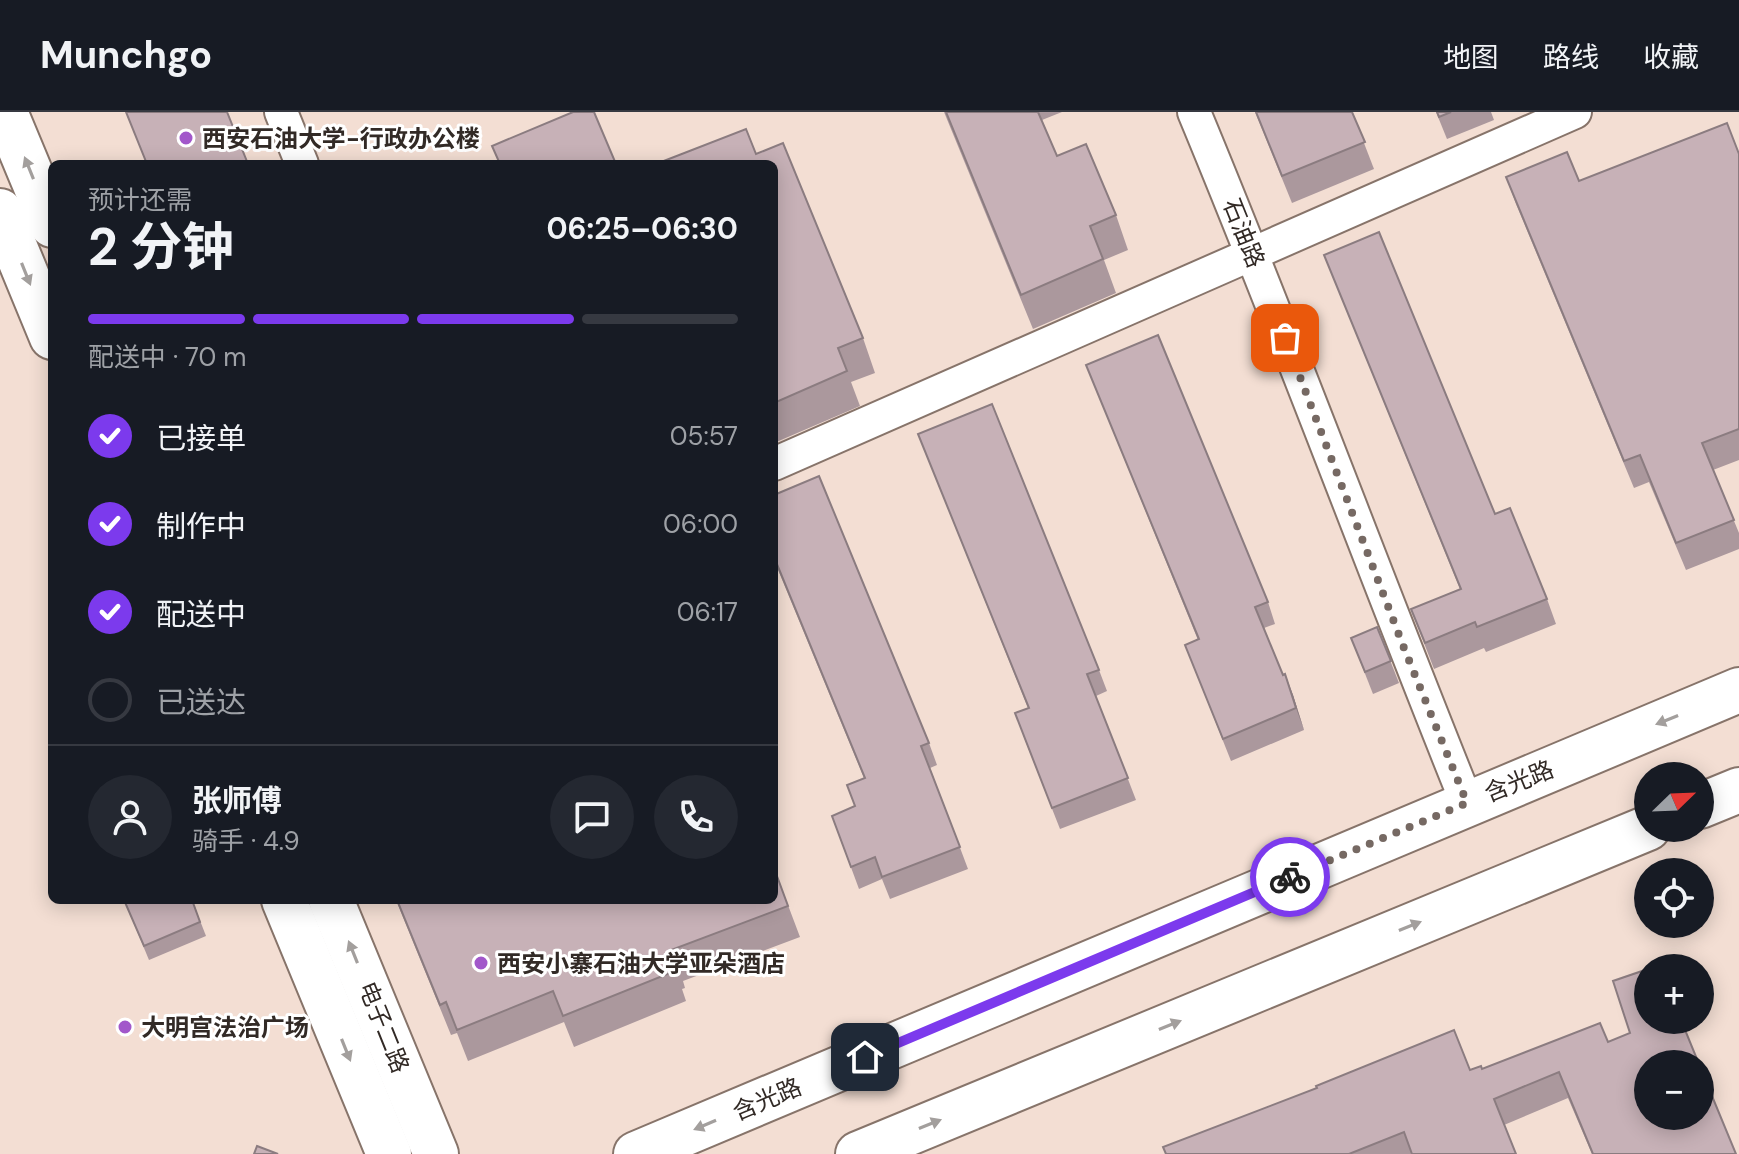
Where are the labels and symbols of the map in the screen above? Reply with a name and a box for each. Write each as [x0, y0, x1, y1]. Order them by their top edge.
place label: 西安石油大学-行政办公楼 [202, 123, 480, 154]
marker: 西安石油大学-行政办公楼 [177, 129, 195, 147]
one-way arrow [22, 156, 35, 180]
street label: 石油路 [1216, 194, 1272, 272]
one-way arrow [20, 262, 33, 286]
pin [1251, 304, 1319, 372]
one-way arrow [1655, 713, 1679, 726]
street label: 含光路 [1480, 753, 1558, 809]
north arrow [1634, 762, 1714, 842]
courier [1250, 837, 1330, 917]
one-way arrow [1398, 919, 1422, 932]
one-way arrow [346, 940, 359, 964]
place label: 西安小寨石油大学亚朵酒店 [497, 948, 785, 979]
marker: 西安小寨石油大学亚朵酒店 [472, 954, 490, 972]
street label: 电子二路 [352, 977, 416, 1077]
place label: 大明宫法治广场 [141, 1012, 309, 1043]
marker: 大明宫法治广场 [116, 1018, 134, 1036]
one-way arrow [1158, 1018, 1182, 1031]
pin [831, 1023, 899, 1091]
one-way arrow [340, 1038, 353, 1062]
street label: 含光路 [728, 1071, 806, 1127]
one-way arrow [693, 1118, 717, 1131]
one-way arrow [918, 1118, 942, 1131]

